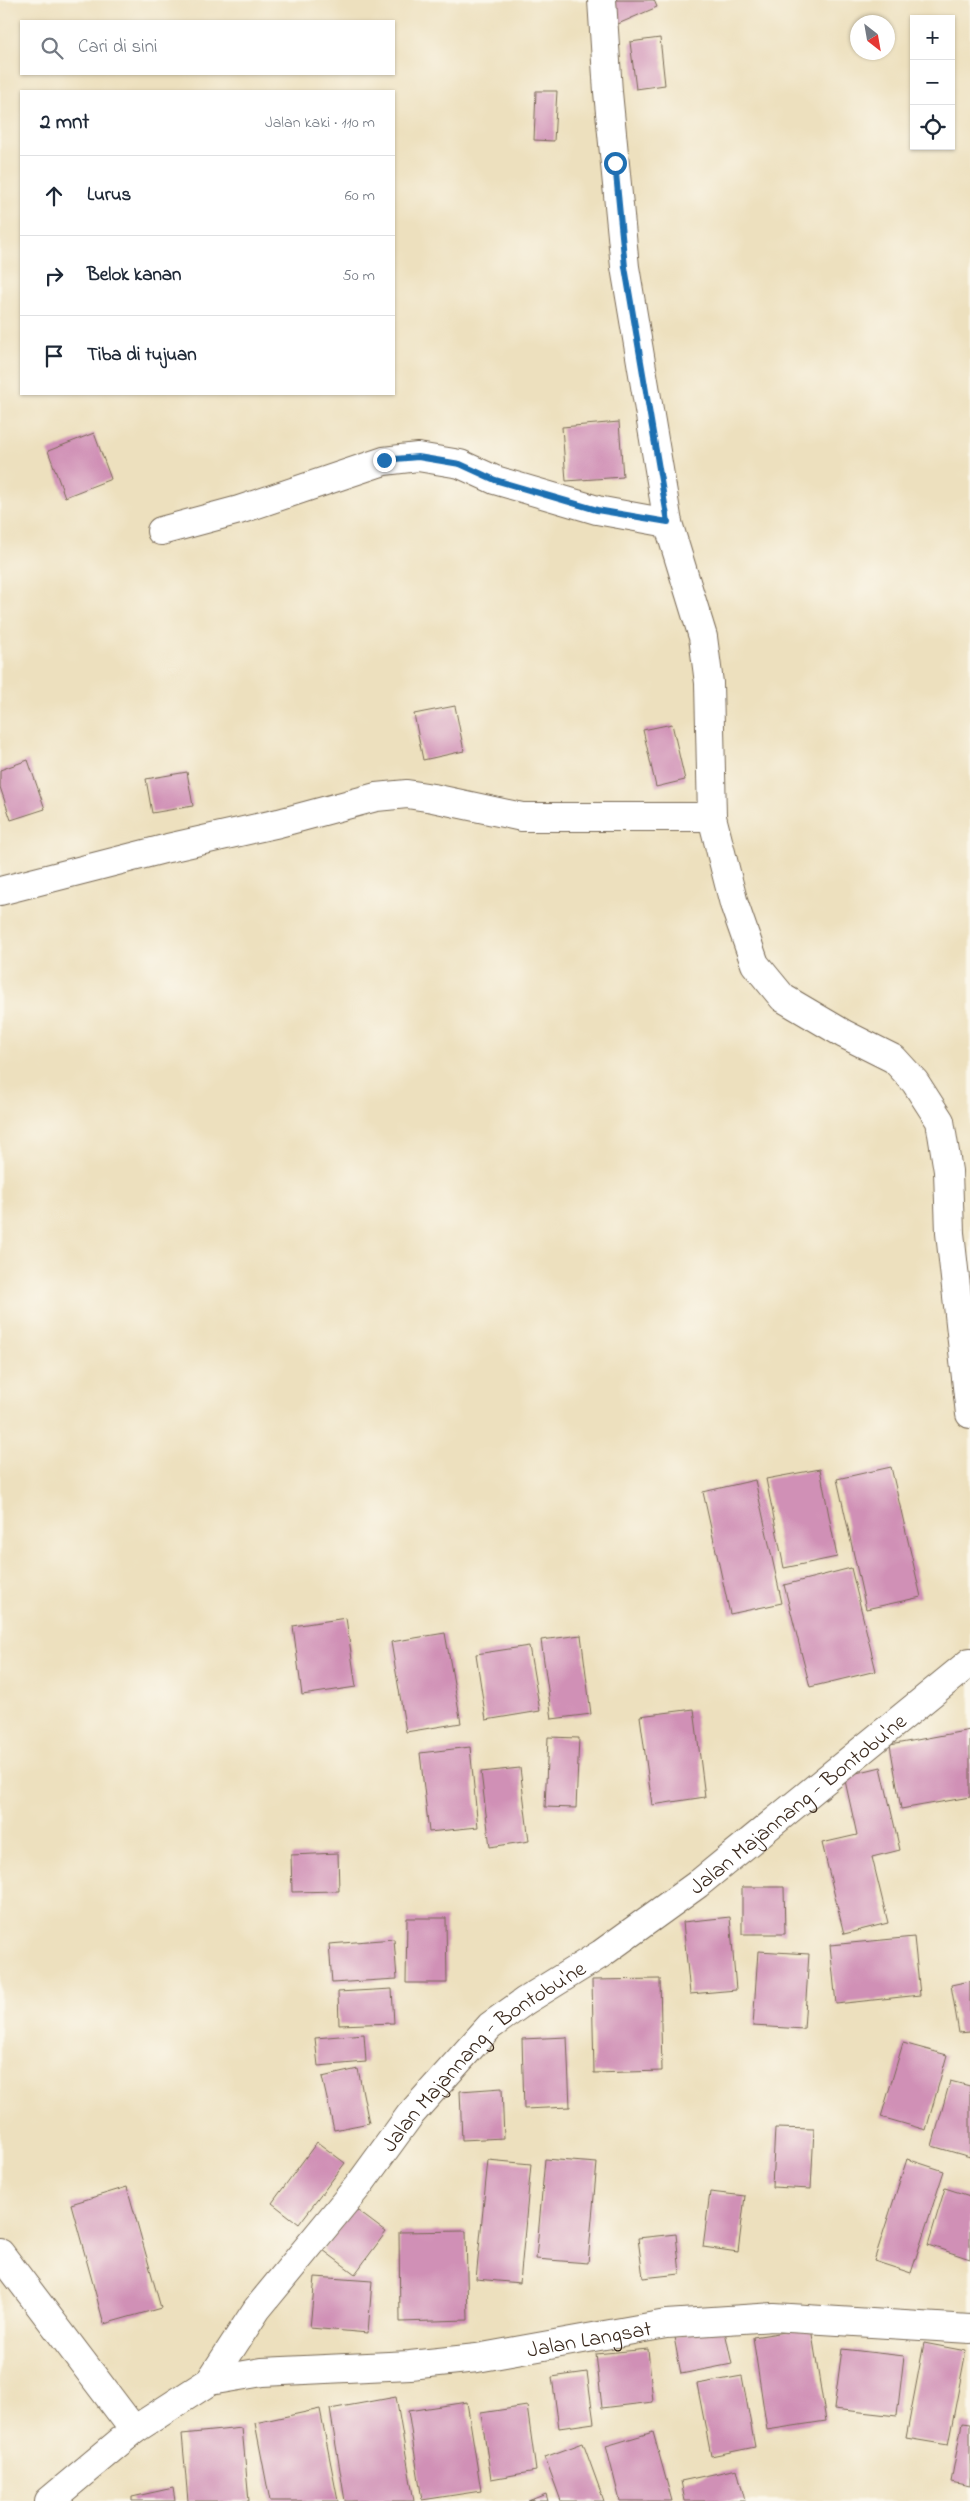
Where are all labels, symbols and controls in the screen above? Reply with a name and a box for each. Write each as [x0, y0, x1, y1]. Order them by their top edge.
north arrow [850, 15, 895, 60]
map controls [910, 15, 955, 150]
button: + [910, 15, 955, 60]
search box [20, 20, 395, 75]
icon: search [38, 34, 66, 62]
text: Cari di sini [78, 34, 157, 61]
button: − [910, 60, 955, 105]
button: locate [910, 105, 955, 150]
text: 2 mnt [40, 108, 89, 138]
text: Jalan kaki · 110 m [265, 111, 375, 135]
route start [604, 152, 627, 175]
icon: ahead [40, 182, 68, 210]
text: Lurus [87, 182, 131, 209]
text: 60 m [345, 184, 375, 208]
icon: right [40, 262, 68, 290]
text: Belok kanan [87, 262, 181, 289]
text: 50 m [343, 264, 375, 288]
icon: arrive [40, 342, 68, 370]
text: Tiba di tujuan [87, 342, 197, 369]
route end [373, 449, 396, 472]
street label: Jalan Majannang - Bontobu'ne [684, 1707, 915, 1904]
street label: Jalan Majannang - Bontobu'ne [375, 1954, 593, 2160]
street label: Jalan Langsat [525, 2314, 655, 2368]

